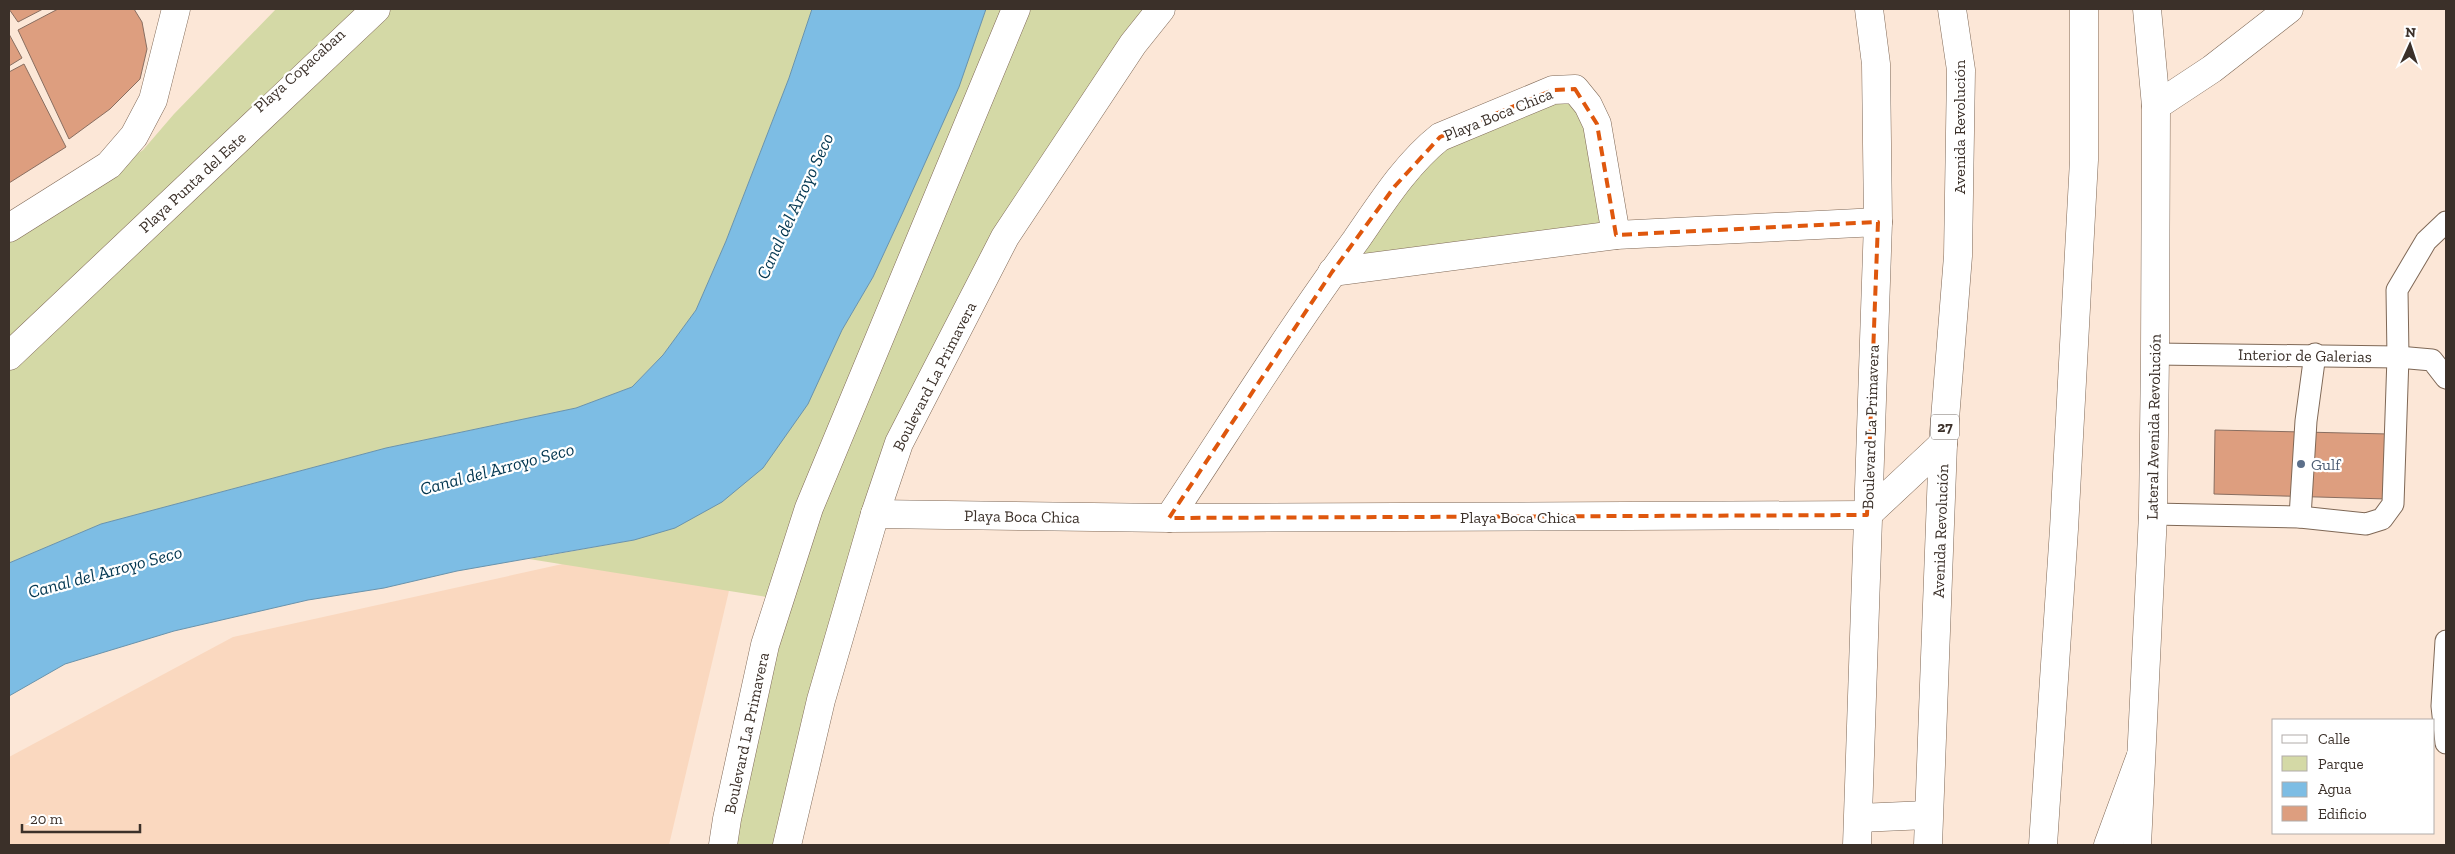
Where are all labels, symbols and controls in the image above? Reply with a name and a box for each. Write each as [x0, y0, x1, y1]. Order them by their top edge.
north arrow [2385, 20, 2435, 70]
street label: Playa Copacaban [250, 24, 349, 116]
text: N [2405, 24, 2417, 41]
street label: Avenida Revolución [1950, 59, 1969, 194]
street label: Playa Boca Chica [1441, 84, 1556, 145]
street label: Playa Punta del Este [135, 128, 250, 237]
water label: Canal del Arroyo Seco [751, 129, 839, 283]
street label: Boulevard La Primavera [889, 298, 980, 454]
street label: Lateral Avenida Revolución [2142, 333, 2165, 520]
street label: Boulevard La Primavera [1858, 344, 1883, 510]
street label: Interior de Galerias [2238, 345, 2372, 366]
road number: 27 [1931, 414, 1959, 440]
water label: Canal del Arroyo Seco [417, 438, 577, 500]
place label: Gulf [2311, 455, 2342, 474]
marker: Gulf [2295, 458, 2307, 470]
street label: Avenida Revolución [1929, 463, 1952, 598]
street label: Playa Boca Chica [964, 506, 1080, 527]
street label: Playa Boca Chica [1460, 508, 1576, 527]
water label: Canal del Arroyo Seco [25, 541, 185, 603]
street label: Boulevard La Primavera [720, 650, 773, 816]
legend [2272, 719, 2435, 834]
text: Calle [2318, 730, 2350, 748]
text: Parque [2318, 755, 2364, 773]
text: Agua [2318, 780, 2351, 798]
scale bar [22, 802, 140, 834]
text: Edificio [2318, 805, 2367, 823]
text: 20 m [30, 810, 63, 828]

